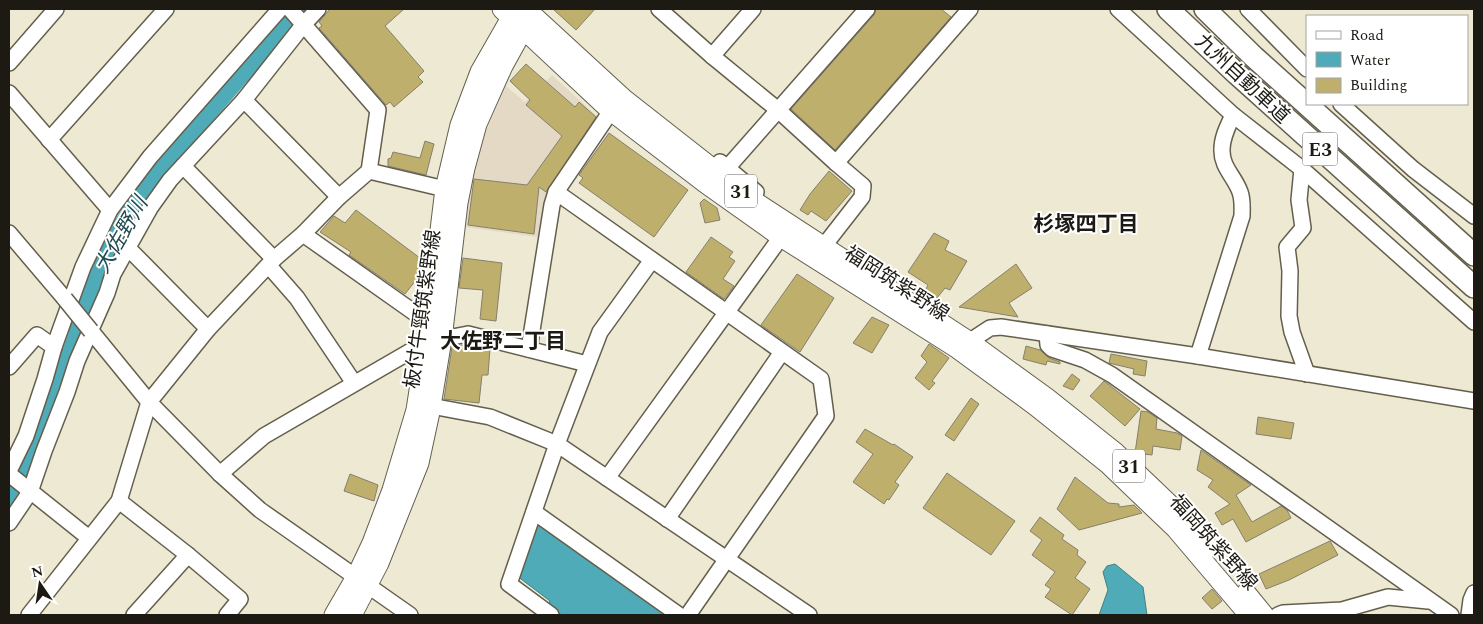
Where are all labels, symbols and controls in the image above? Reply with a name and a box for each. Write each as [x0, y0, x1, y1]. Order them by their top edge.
legend [1306, 15, 1468, 105]
text: Road [1350, 24, 1384, 47]
street label: 九州自動車道 [1188, 27, 1296, 131]
text: Water [1350, 49, 1390, 72]
text: Building [1350, 74, 1407, 97]
road number: E3 [1302, 132, 1338, 166]
road number: 31 [725, 175, 757, 208]
water label: 大佐野川 [87, 189, 158, 280]
district label: 杉塚四丁目 [1034, 209, 1139, 241]
street label: 板付牛頸筑紫野線 [397, 228, 449, 390]
street label: 福岡筑紫野線 [838, 239, 955, 329]
district label: 大佐野二丁目 [440, 326, 566, 358]
road number: 31 [1113, 450, 1145, 482]
street label: 福岡筑紫野線 [1162, 488, 1265, 597]
north arrow [15, 559, 65, 609]
text: N [29, 560, 45, 583]

